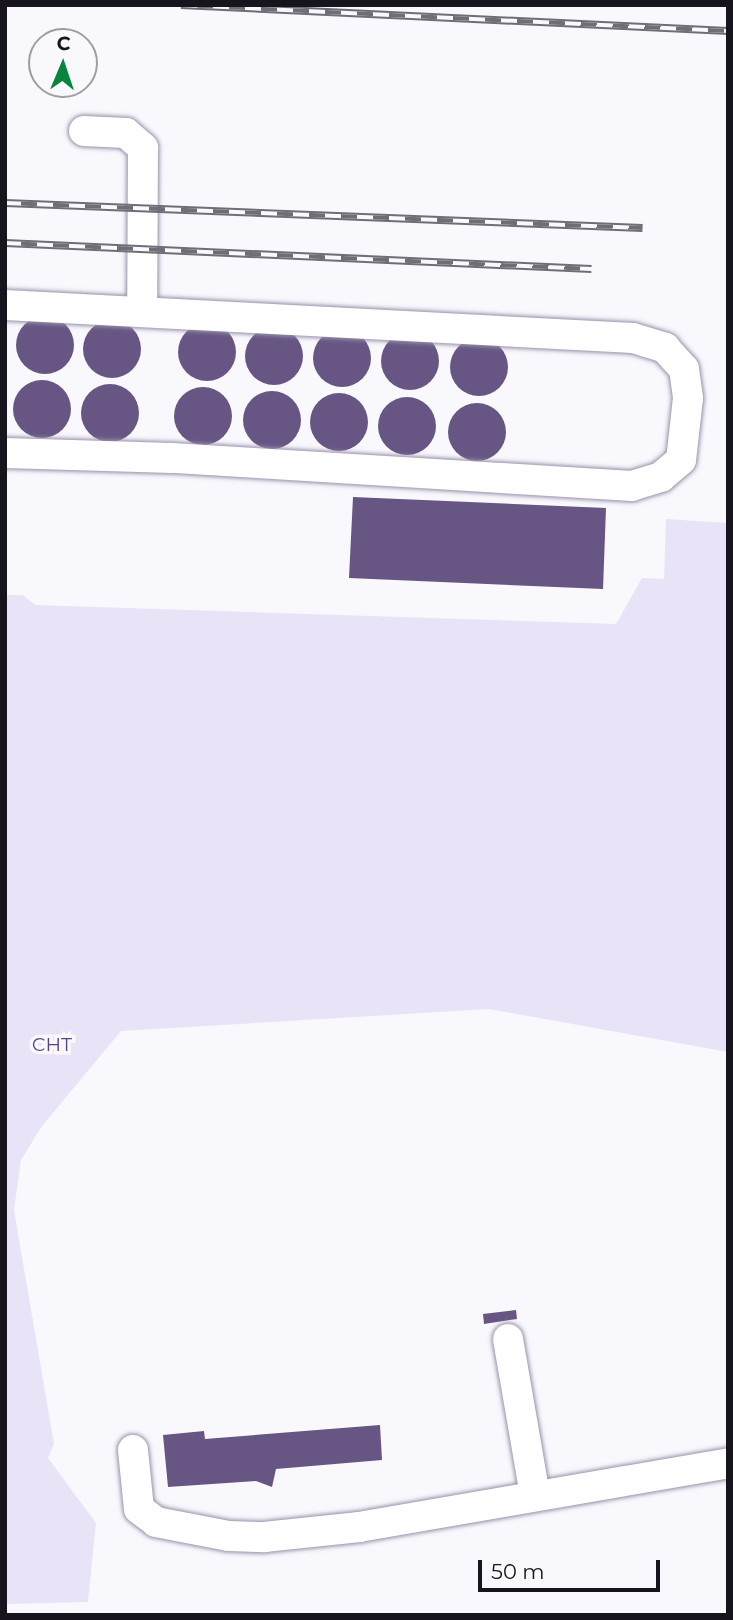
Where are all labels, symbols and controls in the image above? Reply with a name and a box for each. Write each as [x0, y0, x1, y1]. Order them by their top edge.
north arrow [28, 28, 98, 98]
text: С [56, 32, 71, 55]
park label: СНТ [32, 1034, 72, 1056]
scale bar [481, 1546, 663, 1590]
text: 50 m [491, 1559, 545, 1584]

